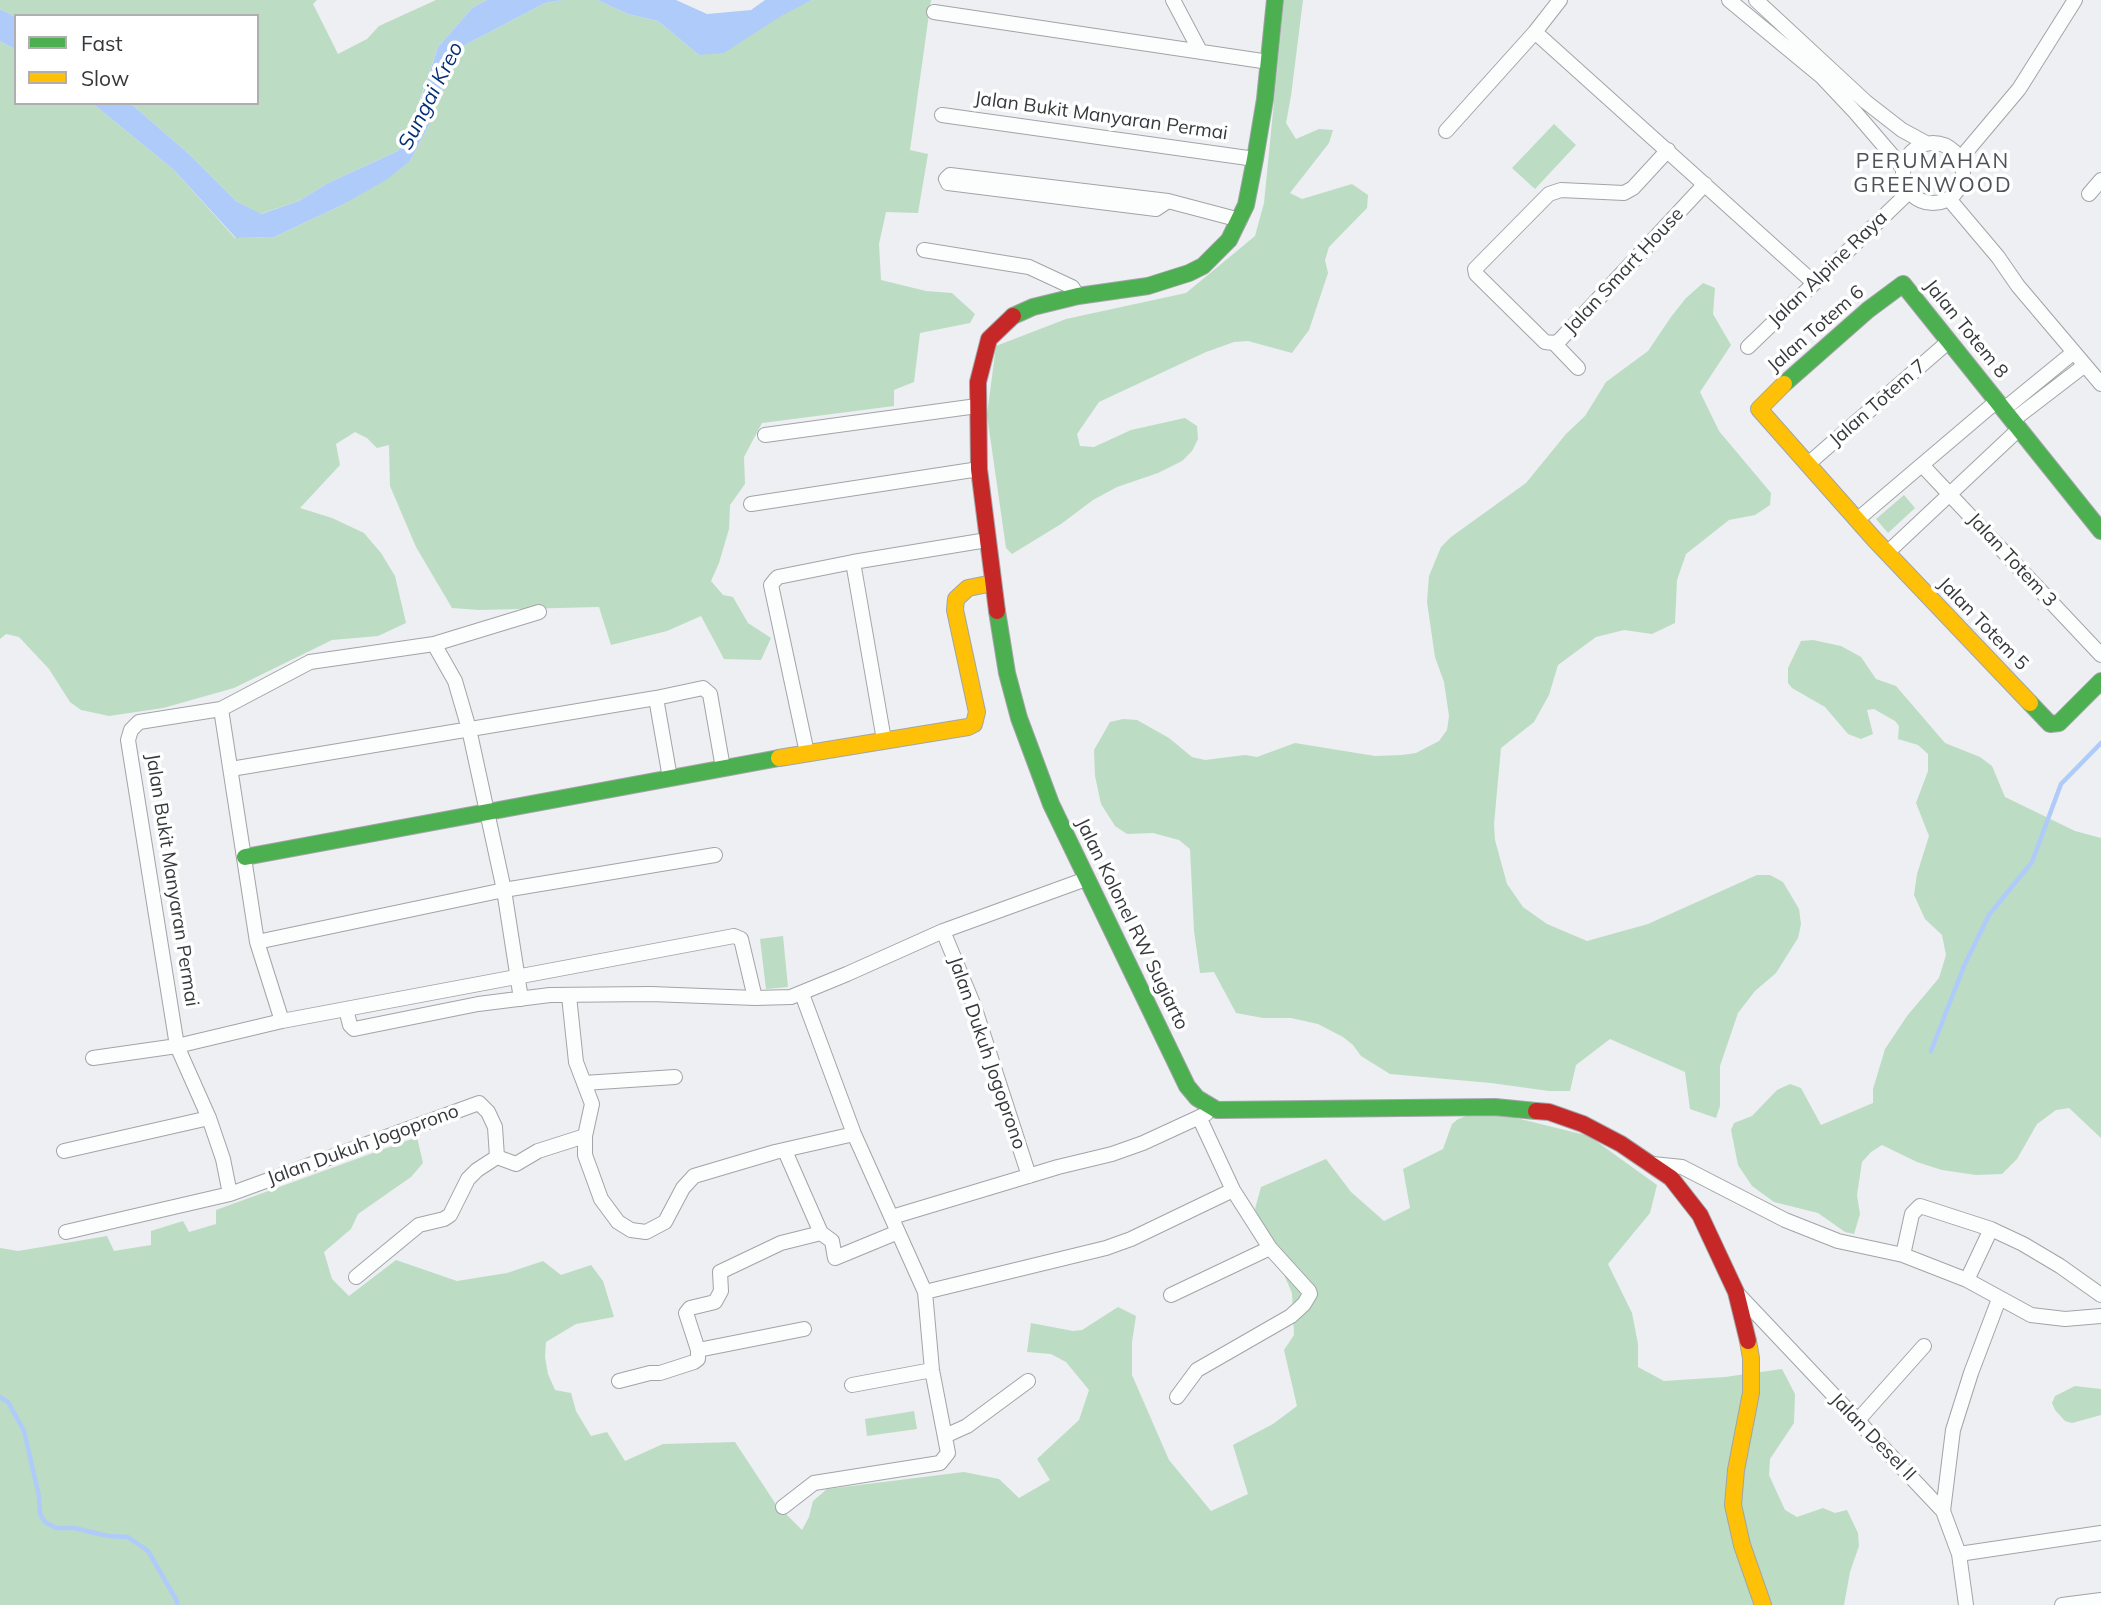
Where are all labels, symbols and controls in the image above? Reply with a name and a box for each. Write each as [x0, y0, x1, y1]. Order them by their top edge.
legend [14, 14, 259, 105]
text: Fast [81, 30, 123, 56]
water label: Sungai Kreo [393, 38, 469, 154]
text: Slow [81, 65, 129, 91]
street label: Jalan Bukit Manyaran Permai [973, 87, 1229, 145]
district label: PERUMAHAN GREENWOOD [1854, 149, 2012, 199]
street label: Jalan Smart House [1559, 203, 1689, 339]
street label: Jalan Alpine Raya [1764, 207, 1892, 331]
street label: Jalan Totem 8 [1919, 275, 2013, 383]
street label: Jalan Totem 6 [1763, 281, 1869, 377]
street label: Jalan Totem 7 [1825, 355, 1931, 451]
street label: Jalan Totem 3 [1963, 508, 2061, 612]
street label: Jalan Totem 5 [1933, 573, 2033, 675]
street label: Jalan Bukit Manyaran Permai [141, 752, 203, 1008]
street label: Jalan Kolonel RW Sugiarto [1071, 814, 1193, 1034]
street label: Jalan Dukuh Jogoprono [943, 954, 1031, 1152]
street label: Jalan Dukuh Jogoprono [264, 1100, 462, 1190]
street label: Jalan Desel II [1825, 1388, 1921, 1486]

